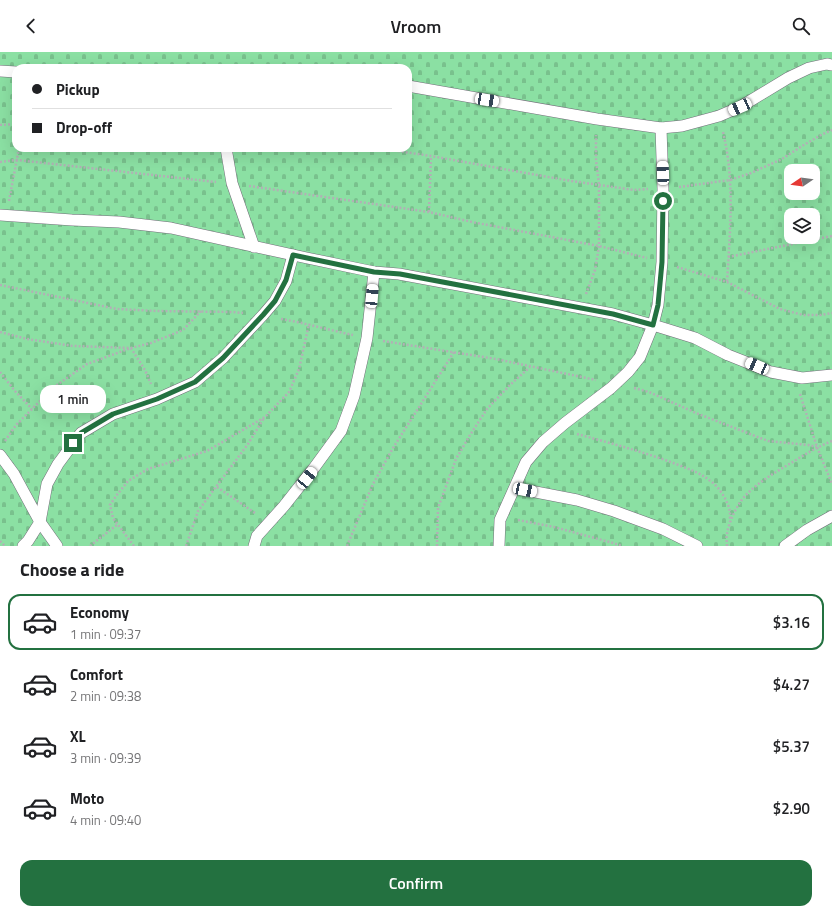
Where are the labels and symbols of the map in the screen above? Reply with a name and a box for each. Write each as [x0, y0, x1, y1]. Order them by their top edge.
car [474, 92, 500, 108]
car [727, 97, 753, 117]
car [657, 161, 669, 185]
north arrow [784, 164, 820, 200]
route start [654, 192, 672, 210]
car [365, 284, 379, 308]
car [744, 356, 770, 376]
callout: 1 min [40, 385, 106, 413]
route end [64, 434, 82, 452]
car [295, 465, 319, 491]
car [512, 482, 538, 498]

